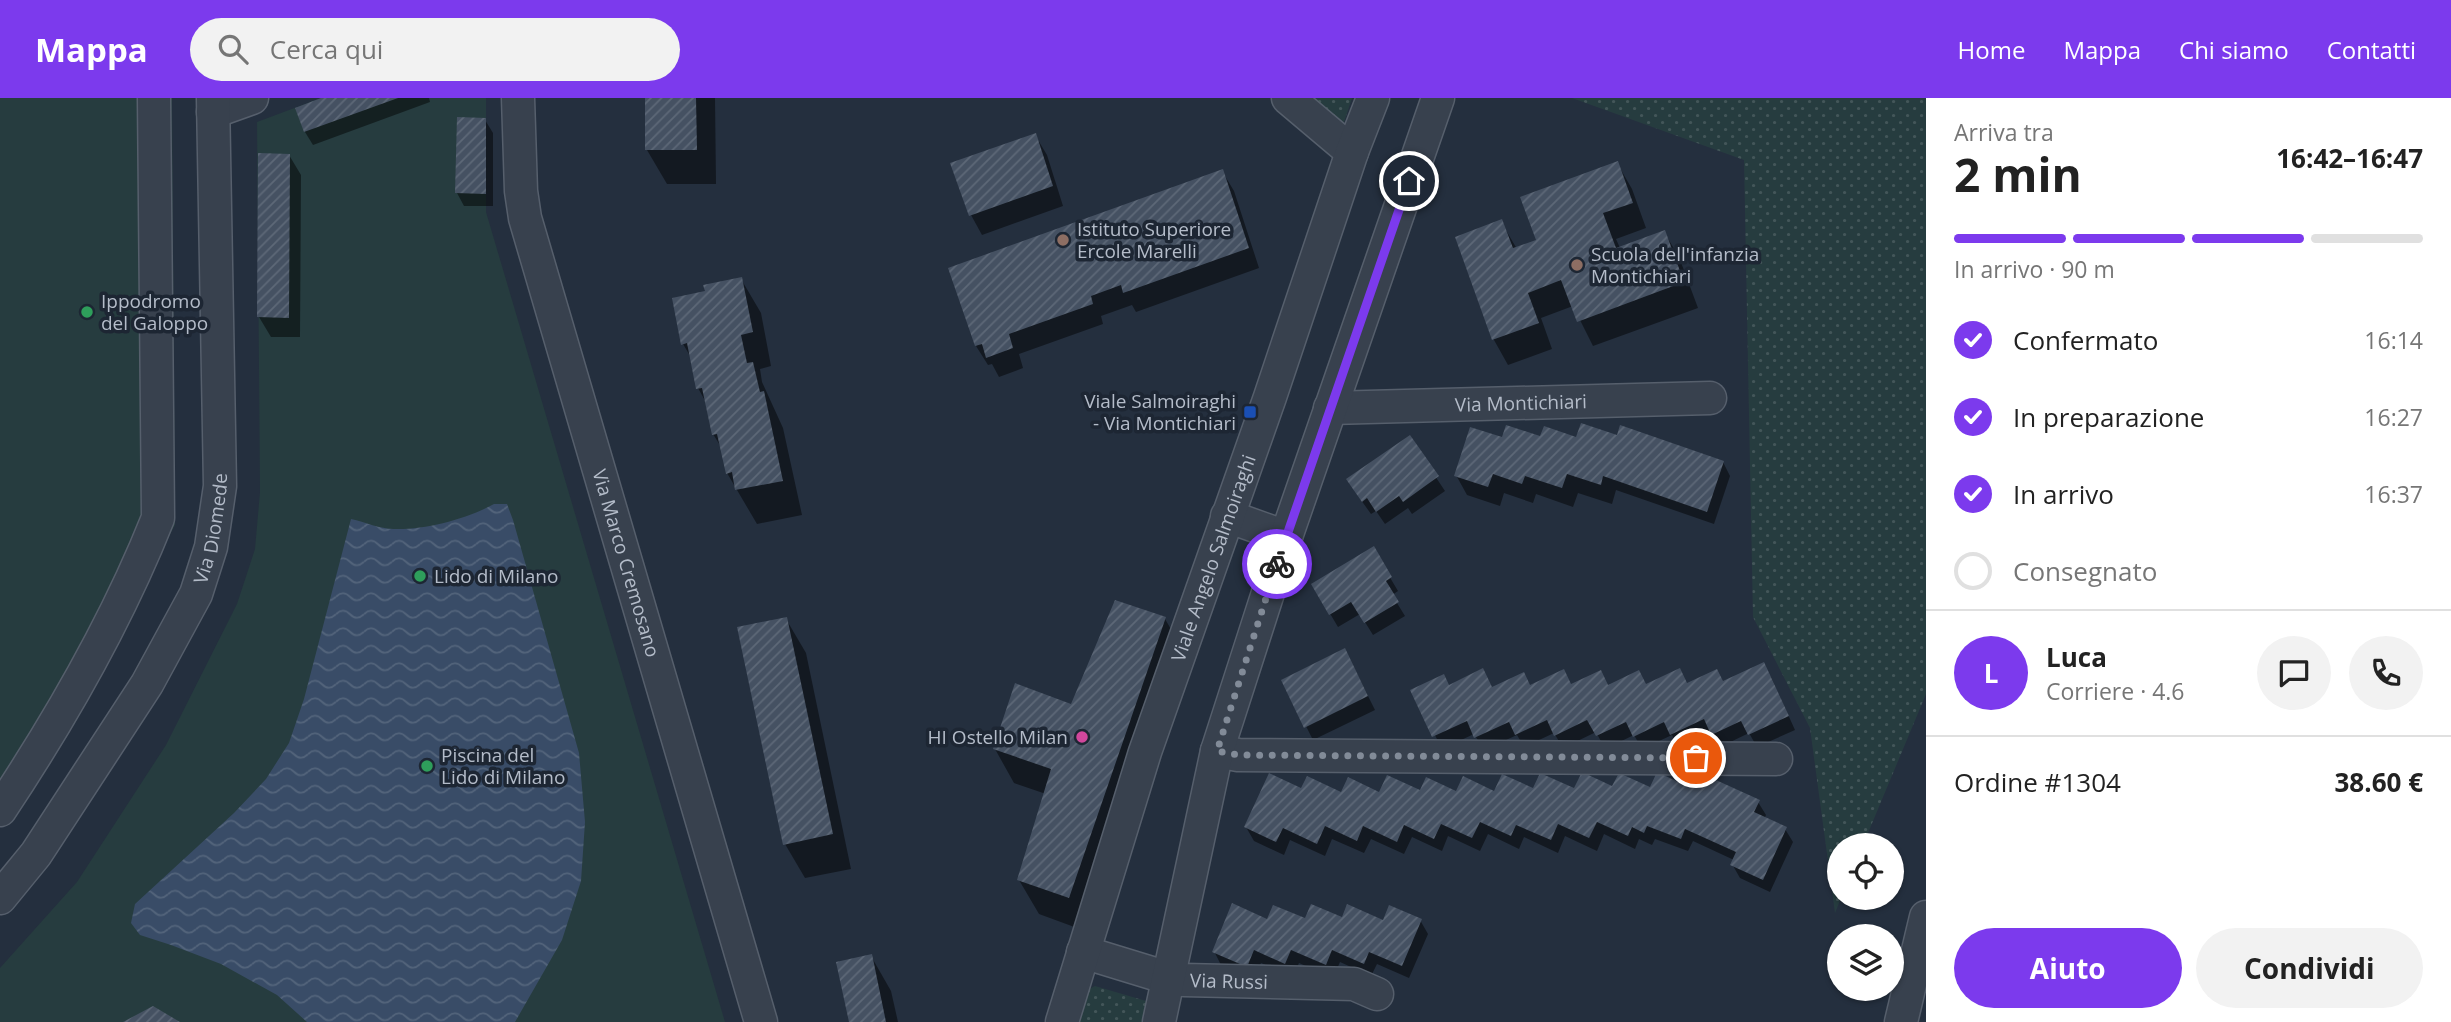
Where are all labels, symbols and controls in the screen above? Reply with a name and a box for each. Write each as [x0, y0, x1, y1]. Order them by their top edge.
search box [190, 18, 680, 81]
text: Mappa [35, 27, 148, 72]
icon: search [214, 30, 252, 68]
text: Cerca qui [270, 31, 383, 67]
text: Home [1958, 33, 2025, 66]
text: Mappa [2063, 33, 2141, 66]
text: Chi siamo [2179, 33, 2289, 66]
text: Contatti [2327, 33, 2416, 66]
text: Arriva tra [1954, 116, 2054, 148]
text: 16:42–16:47 [2276, 140, 2423, 176]
text: 2 min [1954, 143, 2082, 205]
pin [1379, 151, 1439, 211]
icon: home [1390, 162, 1428, 200]
place label: Istituto Superiore Ercole Marelli [1077, 216, 1231, 264]
marker: Istituto Superiore Ercole Marelli [1055, 232, 1071, 248]
place label: Scuola dell'infanzia Montichiari [1591, 241, 1759, 289]
text: In arrivo · 90 m [1954, 253, 2115, 285]
marker: Scuola dell'infanzia Montichiari [1569, 257, 1585, 273]
place label: Ippodromo del Galoppo [101, 288, 208, 336]
marker: Ippodromo del Galoppo [79, 304, 95, 320]
icon: check [1954, 321, 1992, 359]
text: Confermato [2013, 322, 2158, 358]
text: 16:14 [2364, 324, 2423, 356]
place label: Viale Salmoiraghi - Via Montichiari [1084, 388, 1236, 436]
street label: Via Montichiari [1455, 388, 1587, 418]
icon: check [1954, 398, 1992, 436]
text: In preparazione [2013, 399, 2204, 435]
text: 16:27 [2364, 401, 2423, 433]
marker: Viale Salmoiraghi - Via Montichiari [1242, 404, 1258, 420]
street label: Viale Angelo Salmoiraghi [1165, 451, 1262, 665]
street label: Via Marco Cremosano [586, 466, 666, 660]
street label: Via Diomede [187, 473, 233, 587]
icon: check [1954, 475, 1992, 513]
text: In arrivo [2013, 476, 2114, 512]
text: 16:37 [2364, 478, 2423, 510]
courier [1242, 529, 1312, 599]
icon: bike [1258, 545, 1296, 583]
text: Consegnato [2013, 553, 2157, 589]
place label: Lido di Milano [434, 563, 558, 589]
marker: Lido di Milano [412, 568, 428, 584]
button: chat [2257, 636, 2331, 710]
button: phone [2349, 636, 2423, 710]
text: Luca [2046, 639, 2107, 675]
text: L [1984, 655, 1998, 691]
text: Corriere · 4.6 [2046, 675, 2185, 707]
place label: HI Ostello Milan [928, 724, 1068, 750]
pin [1666, 728, 1726, 788]
marker: HI Ostello Milan [1074, 729, 1090, 745]
icon: bag [1677, 739, 1715, 777]
place label: Piscina del Lido di Milano [441, 742, 565, 790]
marker: Piscina del Lido di Milano [419, 758, 435, 774]
text: Ordine #1304 [1954, 764, 2121, 800]
text: 38.60 € [2335, 764, 2423, 800]
map controls [1827, 833, 1904, 1001]
button: locate [1827, 833, 1904, 910]
button: layers [1827, 924, 1904, 1001]
button: Aiuto [1954, 928, 2182, 1008]
button: Condividi [2196, 928, 2423, 1008]
street label: Via Russi [1190, 967, 1268, 995]

